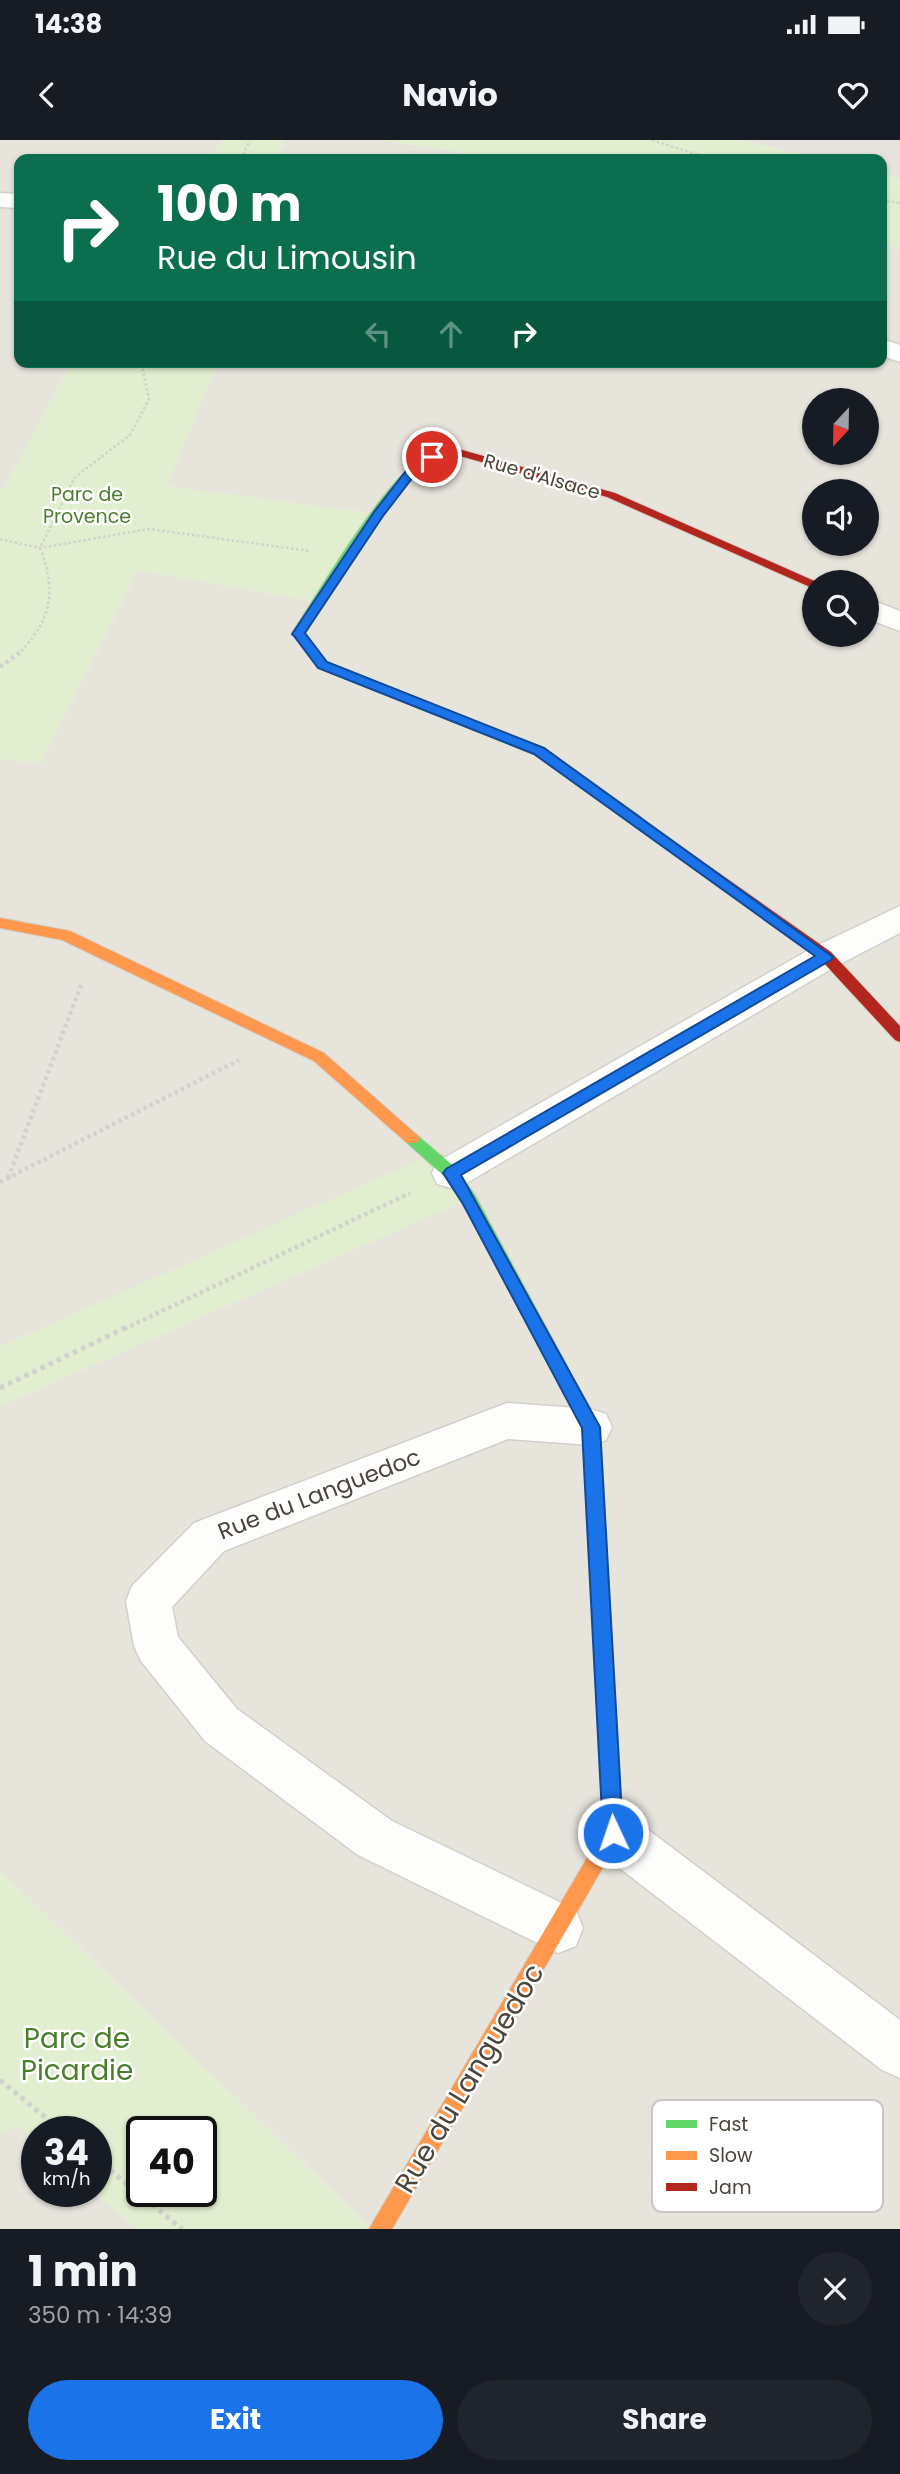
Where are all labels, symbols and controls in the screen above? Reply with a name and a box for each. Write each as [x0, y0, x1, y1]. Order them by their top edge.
text: 14:38 [35, 6, 102, 42]
text: Navio [402, 72, 498, 117]
icon: back [28, 76, 66, 114]
icon: heart [834, 76, 872, 114]
text: 100 m [157, 170, 302, 238]
icon: right [42, 182, 133, 273]
text: Rue du Limousin [157, 235, 417, 280]
icon: left [359, 315, 397, 353]
icon: ahead [432, 315, 470, 353]
icon: right [505, 315, 543, 353]
north arrow [802, 388, 878, 466]
map controls [802, 388, 879, 647]
pin [402, 427, 462, 487]
icon: arrive [413, 438, 451, 476]
street label: Rue d'Alsace [480, 447, 603, 506]
button: sound [802, 479, 879, 556]
park label: Parc de Provence [43, 481, 131, 530]
button: search [802, 570, 879, 647]
street label: Rue du Languedoc [213, 1441, 425, 1547]
position arrow [576, 1796, 650, 1870]
street label: Rue du Languedoc [385, 1956, 553, 2200]
park label: Parc de Picardie [21, 2019, 133, 2090]
legend [652, 2100, 883, 2212]
text: Fast [709, 2111, 748, 2138]
speed limit sign: 40 [126, 2116, 217, 2207]
text: 34 [44, 2128, 89, 2177]
text: Slow [709, 2142, 753, 2169]
text: km/h [43, 2166, 90, 2191]
text: Jam [709, 2174, 751, 2201]
text: 1 min [28, 2242, 138, 2301]
button: close [798, 2252, 872, 2326]
text: 350 m · 14:39 [28, 2299, 172, 2331]
button: Exit [28, 2380, 443, 2460]
button: Share [457, 2380, 872, 2460]

